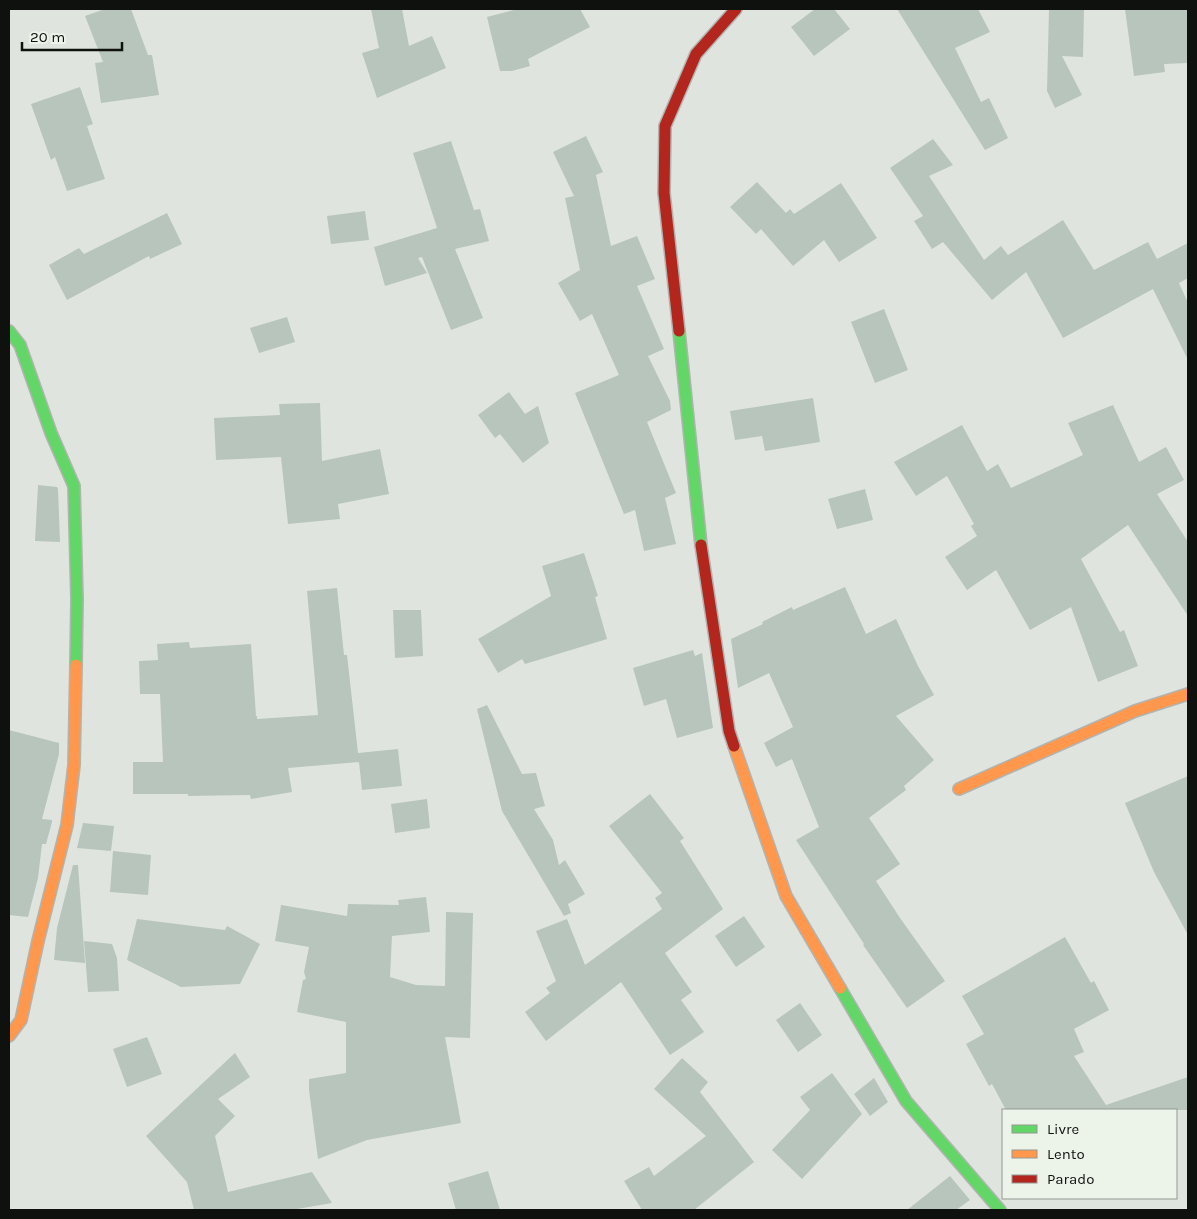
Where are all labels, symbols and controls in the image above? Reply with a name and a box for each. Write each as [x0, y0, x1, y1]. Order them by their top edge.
scale bar [22, 20, 122, 52]
text: 20 m [30, 28, 65, 46]
legend [1002, 1109, 1177, 1199]
text: Livre [1047, 1120, 1079, 1138]
text: Lento [1047, 1145, 1085, 1163]
text: Parado [1047, 1170, 1094, 1188]

